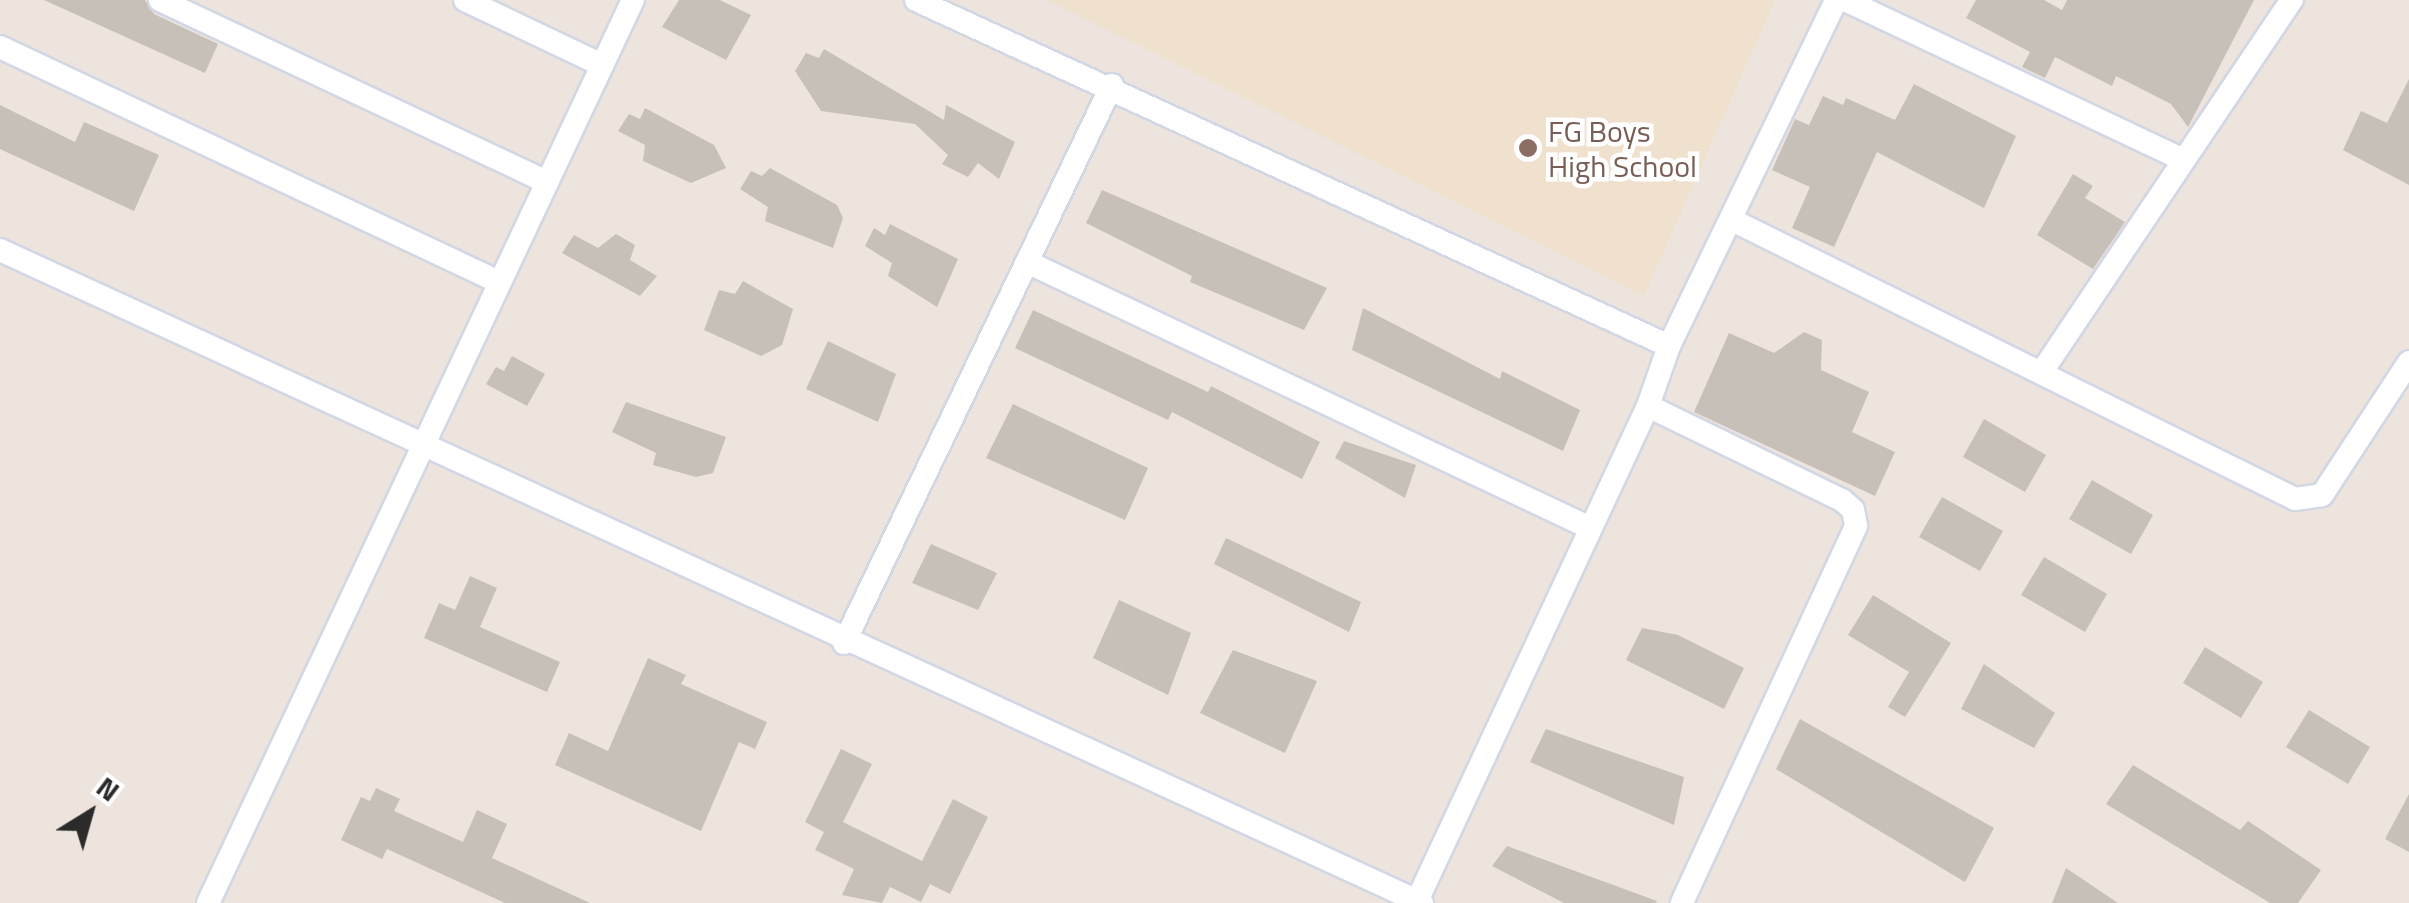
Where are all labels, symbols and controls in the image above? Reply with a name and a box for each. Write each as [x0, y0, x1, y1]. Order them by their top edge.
place label: FG Boys High School [1548, 113, 1697, 184]
marker: FG Boys High School [1517, 137, 1539, 159]
north arrow [40, 763, 140, 863]
text: N [88, 766, 129, 812]

